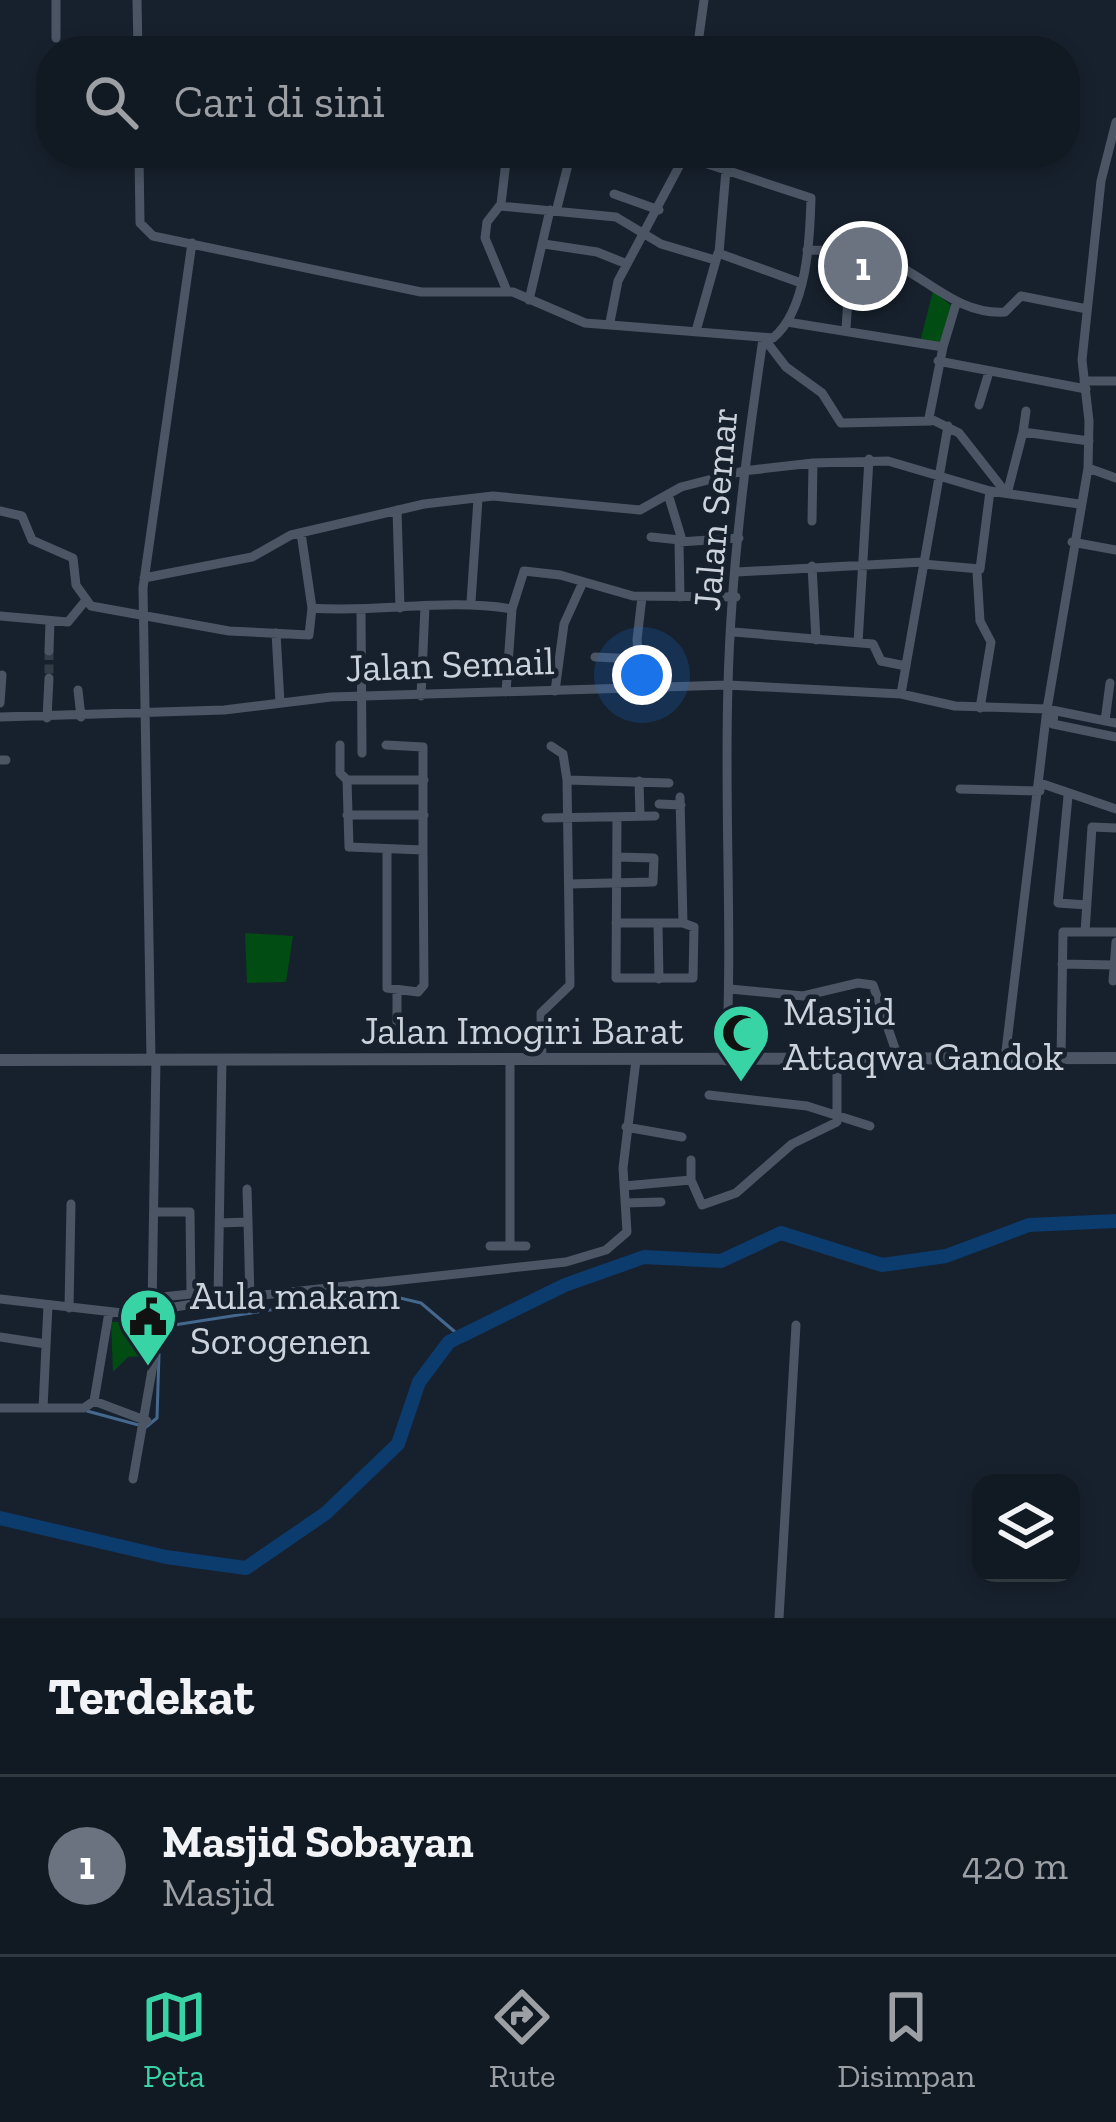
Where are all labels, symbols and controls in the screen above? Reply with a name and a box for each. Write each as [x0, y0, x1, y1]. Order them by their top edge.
search box [36, 36, 1080, 168]
icon: search [78, 69, 144, 135]
text: Cari di sini [174, 75, 385, 129]
pin: 1 [824, 221, 902, 311]
street label: Jalan Semar [683, 405, 747, 613]
street label: Jalan Semail [345, 637, 555, 691]
your location [612, 645, 672, 705]
place label: Masjid Attaqwa Gandok [783, 988, 1064, 1080]
mosque icon: Masjid Attaqwa Gandok [710, 1002, 772, 1084]
street label: Jalan Imogiri Barat [361, 1007, 684, 1054]
place label: Aula makam Sorogenen [190, 1272, 400, 1364]
public building icon: Aula makam Sorogenen [117, 1286, 179, 1368]
map controls [972, 1474, 1080, 1582]
button: layers [972, 1474, 1080, 1582]
text: Terdekat [48, 1666, 254, 1727]
text: Masjid Sobayan [162, 1815, 474, 1869]
text: 1 [79, 1842, 95, 1889]
text: 420 m [962, 1842, 1068, 1889]
text: Masjid [162, 1869, 274, 1916]
tab: Peta [141, 1984, 207, 2095]
tab: Rute [489, 1984, 555, 2095]
tab: Disimpan [837, 1984, 975, 2095]

